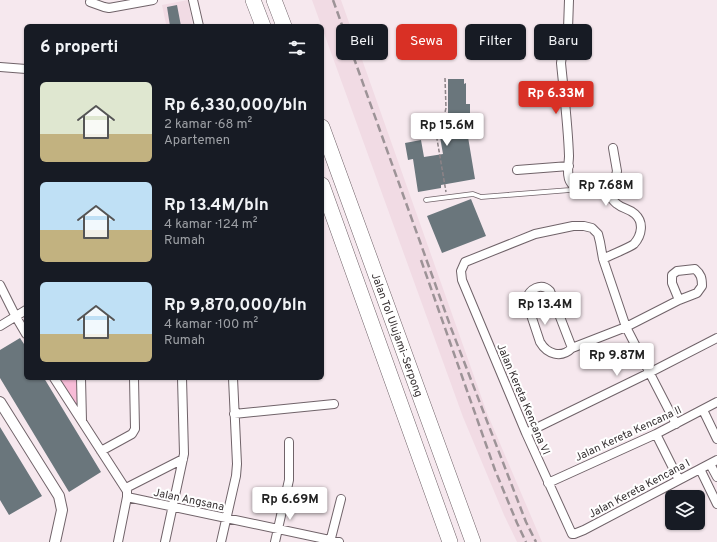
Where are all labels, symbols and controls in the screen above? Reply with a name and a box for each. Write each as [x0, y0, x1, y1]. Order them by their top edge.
chip: Beli [336, 24, 388, 60]
chip: Sewa [396, 24, 457, 60]
chip: Filter [465, 24, 526, 60]
chip: Baru [534, 24, 592, 60]
text: 6 properti [40, 37, 118, 59]
icon: filters [286, 37, 308, 59]
pin: Rp 6.33M [515, 81, 597, 115]
text: Rp 6.33M [528, 86, 584, 102]
text: Rp 6,330,000/bln [164, 95, 307, 117]
icon: home [72, 98, 120, 146]
pin: Rp 15.6M [406, 113, 488, 147]
text: 2 kamar · 68 m² [164, 117, 252, 133]
text: Rp 15.6M [420, 118, 474, 134]
text: Apartemen [164, 133, 230, 149]
pin: Rp 7.68M [565, 173, 647, 207]
text: Rp 7.68M [579, 178, 633, 194]
text: Rp 13.4M/bln [164, 195, 269, 217]
icon: home [72, 198, 120, 246]
text: 4 kamar · 124 m² [164, 217, 257, 233]
text: Rumah [164, 233, 205, 249]
street label: Jalan Tol Ulujami–Serpong [368, 271, 426, 399]
pin: Rp 13.4M [504, 292, 586, 326]
text: Rp 9,870,000/bln [164, 295, 307, 317]
text: Rp 13.4M [518, 297, 572, 313]
icon: home [72, 298, 120, 346]
text: 4 kamar · 100 m² [164, 317, 258, 333]
text: Rumah [164, 333, 205, 349]
street label: Jalan Kereta Kencana VI [493, 342, 553, 457]
pin: Rp 9.87M [576, 343, 658, 377]
text: Rp 9.87M [589, 348, 645, 364]
street label: Jalan Kereta Kencana II [573, 403, 684, 465]
street label: Jalan Kereta Kencana I [586, 456, 693, 522]
street label: Jalan Angsana [152, 486, 226, 514]
pin: Rp 6.69M [249, 487, 331, 521]
map controls [665, 490, 705, 530]
button: layers [665, 490, 705, 530]
text: Rp 6.69M [261, 492, 319, 508]

